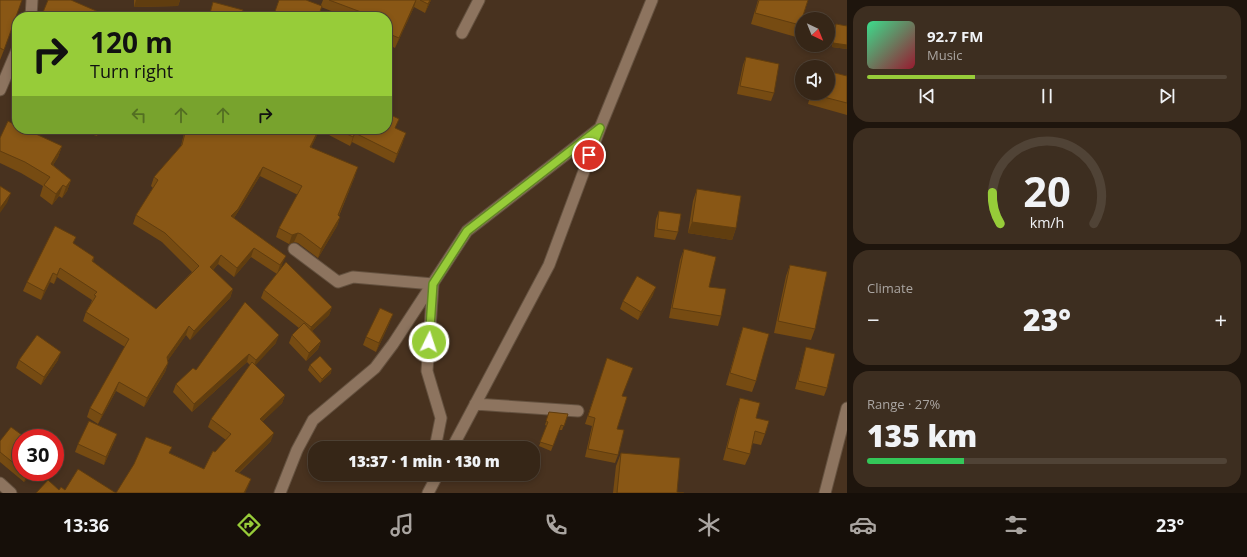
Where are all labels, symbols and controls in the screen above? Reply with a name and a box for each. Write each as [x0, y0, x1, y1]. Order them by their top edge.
north arrow [795, 12, 835, 52]
map controls [795, 12, 835, 100]
text: 120 m [90, 23, 173, 61]
text: 92.7 FM [927, 26, 983, 46]
icon: right [24, 28, 76, 80]
text: Music [927, 46, 962, 64]
text: Turn right [90, 59, 173, 83]
button: sound [795, 60, 835, 100]
icon: previous [916, 85, 938, 107]
icon: pause [1036, 85, 1058, 107]
icon: next [1156, 85, 1178, 107]
icon: left [128, 104, 150, 126]
icon: ahead [170, 104, 192, 126]
icon: ahead [212, 104, 234, 126]
icon: right [254, 104, 276, 126]
pin [572, 138, 606, 172]
icon: arrive [578, 144, 600, 166]
text: 20 [1023, 162, 1071, 218]
text: km/h [1030, 212, 1064, 231]
text: Climate [867, 279, 913, 297]
text: 23° [1023, 299, 1071, 340]
text: − [867, 304, 880, 334]
text: + [1214, 304, 1227, 334]
position arrow [408, 321, 450, 363]
text: Range · 27% [867, 395, 940, 413]
text: 135 km [867, 415, 977, 456]
speed limit sign: 30 [12, 429, 64, 481]
text: 13:37 · 1 min · 130 m [348, 451, 500, 471]
icon: directions [235, 511, 263, 539]
icon: music [388, 511, 416, 539]
icon: phone [542, 511, 570, 539]
icon: climate [695, 511, 723, 539]
icon: car [849, 511, 877, 539]
icon: filters [1002, 511, 1030, 539]
text: 13:36 [63, 513, 109, 537]
text: 23° [1156, 513, 1184, 537]

